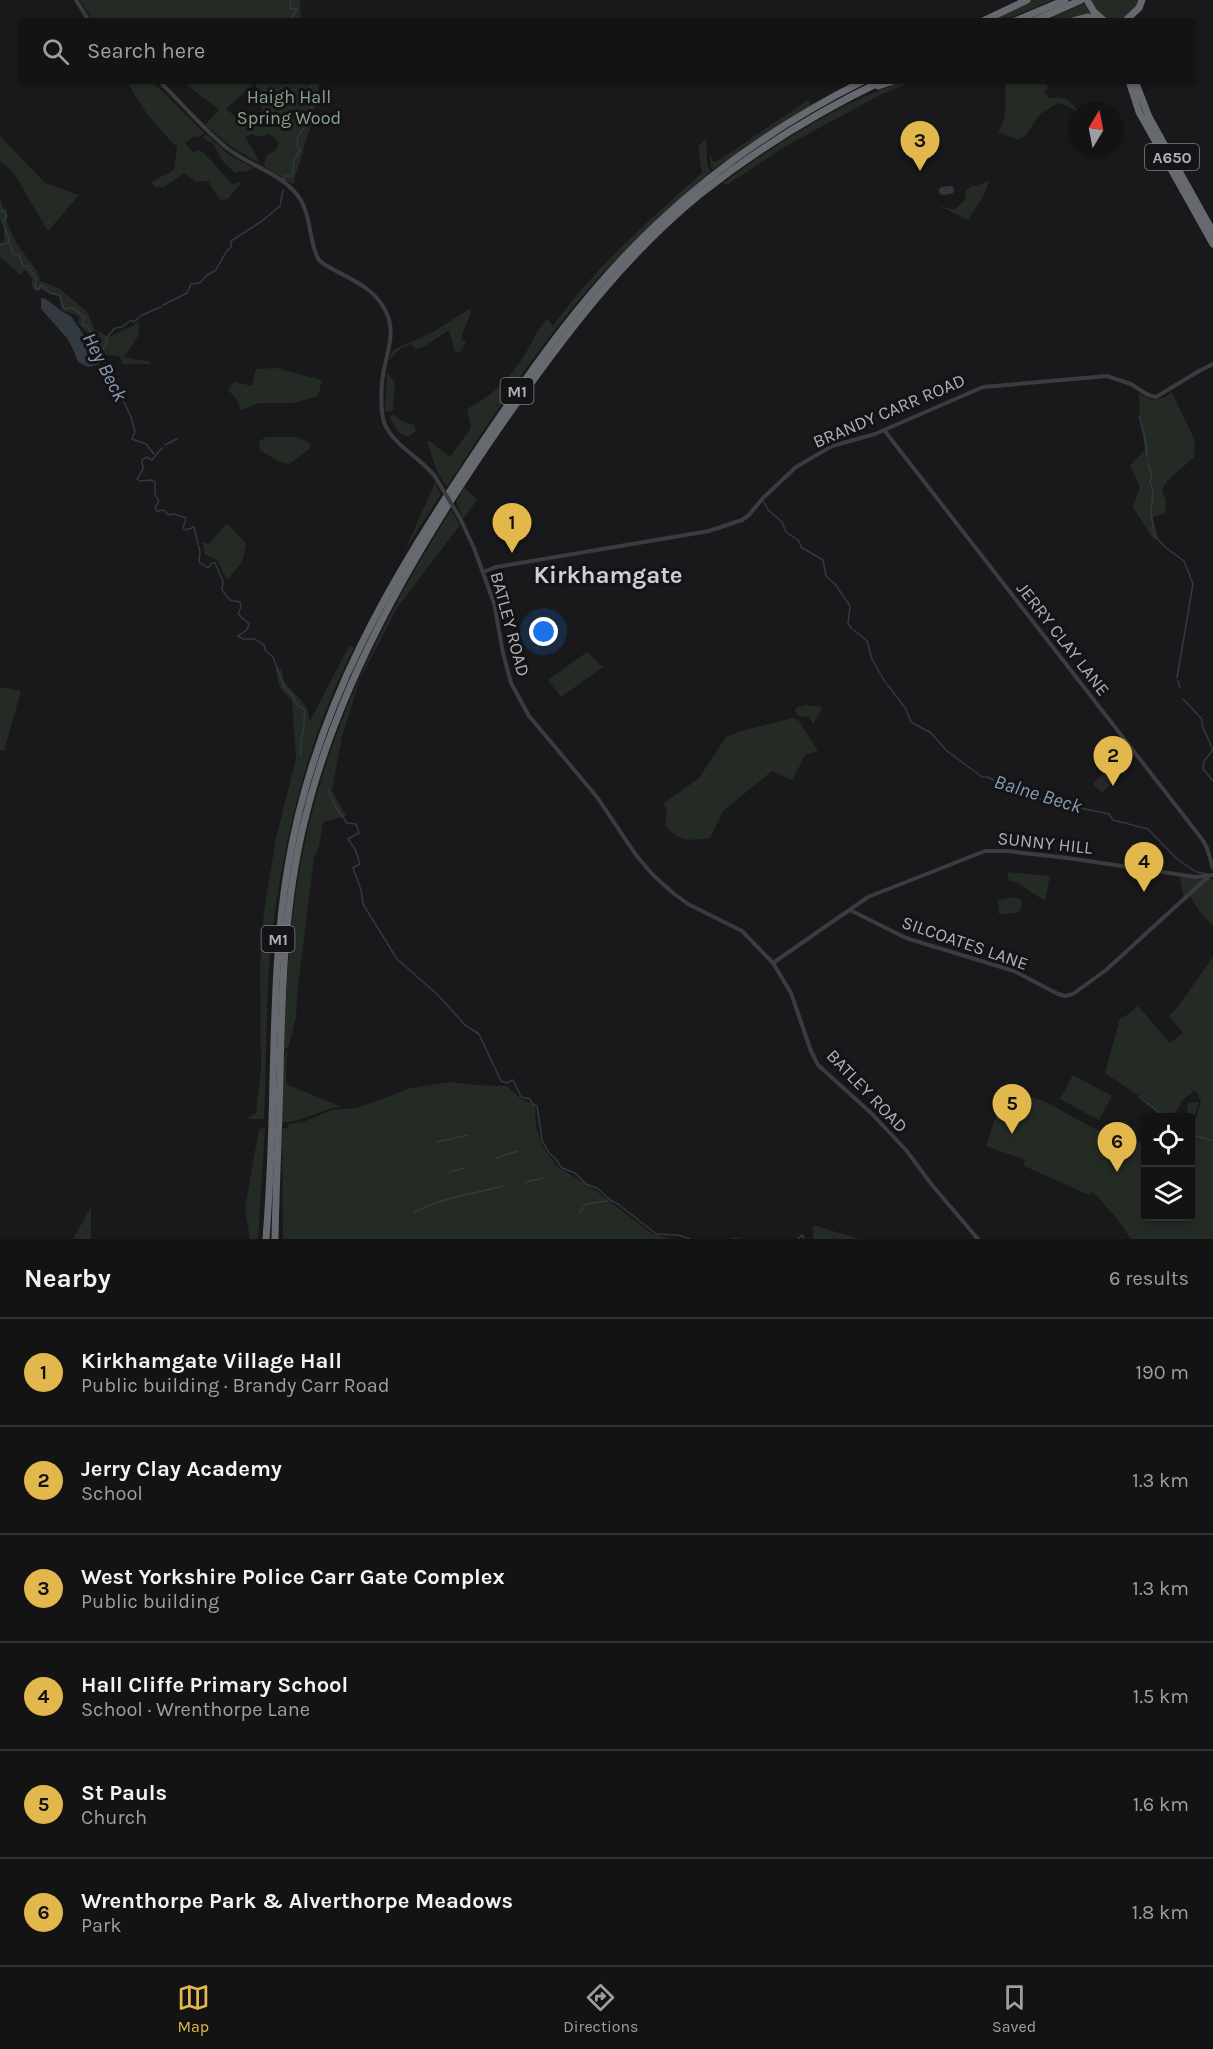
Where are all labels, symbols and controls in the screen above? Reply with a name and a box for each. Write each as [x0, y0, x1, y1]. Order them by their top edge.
search box [18, 18, 1195, 84]
icon: search [39, 35, 72, 68]
text: Search here [87, 38, 205, 64]
park label: Haigh Hall Spring Wood [237, 86, 341, 129]
north arrow [1069, 102, 1123, 156]
pin: 3 [900, 122, 940, 171]
road number: A650 [1145, 144, 1199, 170]
water label: Hey Beck [78, 329, 132, 406]
street label: BRANDY CARR ROAD [810, 369, 968, 453]
road number: M1 [500, 378, 534, 404]
pin: 1 [492, 504, 532, 553]
district label: Kirkhamgate [533, 561, 683, 589]
street label: BATLEY ROAD [485, 569, 535, 679]
street label: JERRY CLAY LANE [1012, 578, 1114, 700]
your location [529, 617, 558, 646]
pin: 2 [1094, 736, 1132, 786]
water label: Balne Beck [991, 770, 1085, 818]
street label: SUNNY HILL [996, 827, 1094, 859]
pin: 4 [1124, 842, 1164, 892]
street label: SILCOATES LANE [899, 911, 1031, 975]
road number: M1 [262, 926, 294, 952]
street label: BATLEY ROAD [822, 1045, 912, 1137]
pin: 5 [992, 1084, 1032, 1134]
map controls [1141, 1113, 1195, 1221]
button: locate [1141, 1113, 1195, 1167]
pin: 6 [1098, 1122, 1136, 1172]
button: layers [1141, 1167, 1195, 1221]
text: Nearby [24, 1263, 111, 1294]
text: 6 results [1109, 1267, 1189, 1290]
text: Kirkhamgate Village Hall [81, 1348, 342, 1374]
text: 1 [40, 1361, 47, 1384]
text: 190 m [1135, 1361, 1189, 1384]
text: Public building · Brandy Carr Road [81, 1374, 390, 1397]
text: Jerry Clay Academy [81, 1456, 282, 1482]
text: 2 [37, 1469, 50, 1492]
text: 1.3 km [1132, 1469, 1189, 1492]
text: School [81, 1482, 143, 1505]
text: West Yorkshire Police Carr Gate Complex [81, 1564, 505, 1590]
text: 3 [37, 1577, 50, 1600]
text: 1.3 km [1132, 1577, 1189, 1600]
text: Public building [81, 1590, 219, 1613]
text: Hall Cliffe Primary School [81, 1672, 348, 1698]
text: 4 [38, 1685, 49, 1708]
text: 1.5 km [1133, 1685, 1189, 1708]
text: School · Wrenthorpe Lane [81, 1698, 310, 1721]
text: St Pauls [81, 1780, 167, 1806]
text: 5 [38, 1793, 49, 1816]
text: 1.6 km [1133, 1793, 1189, 1816]
text: Church [81, 1806, 147, 1829]
text: Wrenthorpe Park & Alverthorpe Meadows [81, 1888, 513, 1914]
text: 6 [37, 1901, 50, 1924]
text: 1.8 km [1132, 1901, 1189, 1924]
text: Park [81, 1914, 122, 1937]
tab: Map [177, 1981, 210, 2036]
tab: Directions [563, 1981, 638, 2036]
tab: Saved [992, 1981, 1036, 2036]

